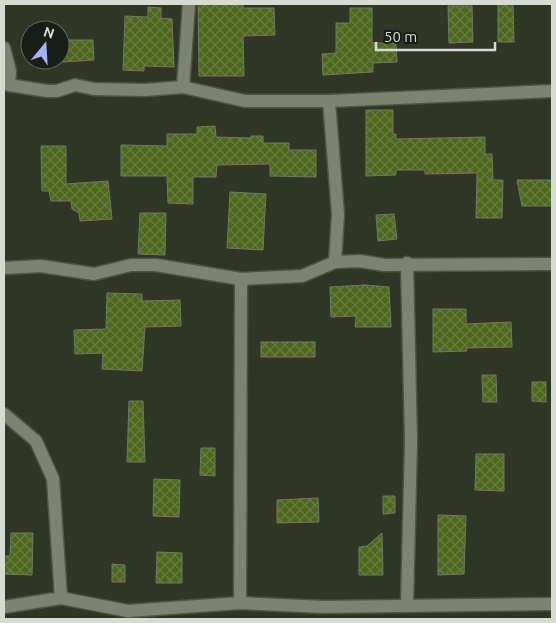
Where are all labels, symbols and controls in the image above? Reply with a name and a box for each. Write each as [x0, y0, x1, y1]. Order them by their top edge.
north arrow [20, 20, 70, 70]
scale bar [376, 20, 495, 52]
text: N [42, 23, 56, 42]
text: 50 m [384, 28, 417, 45]

